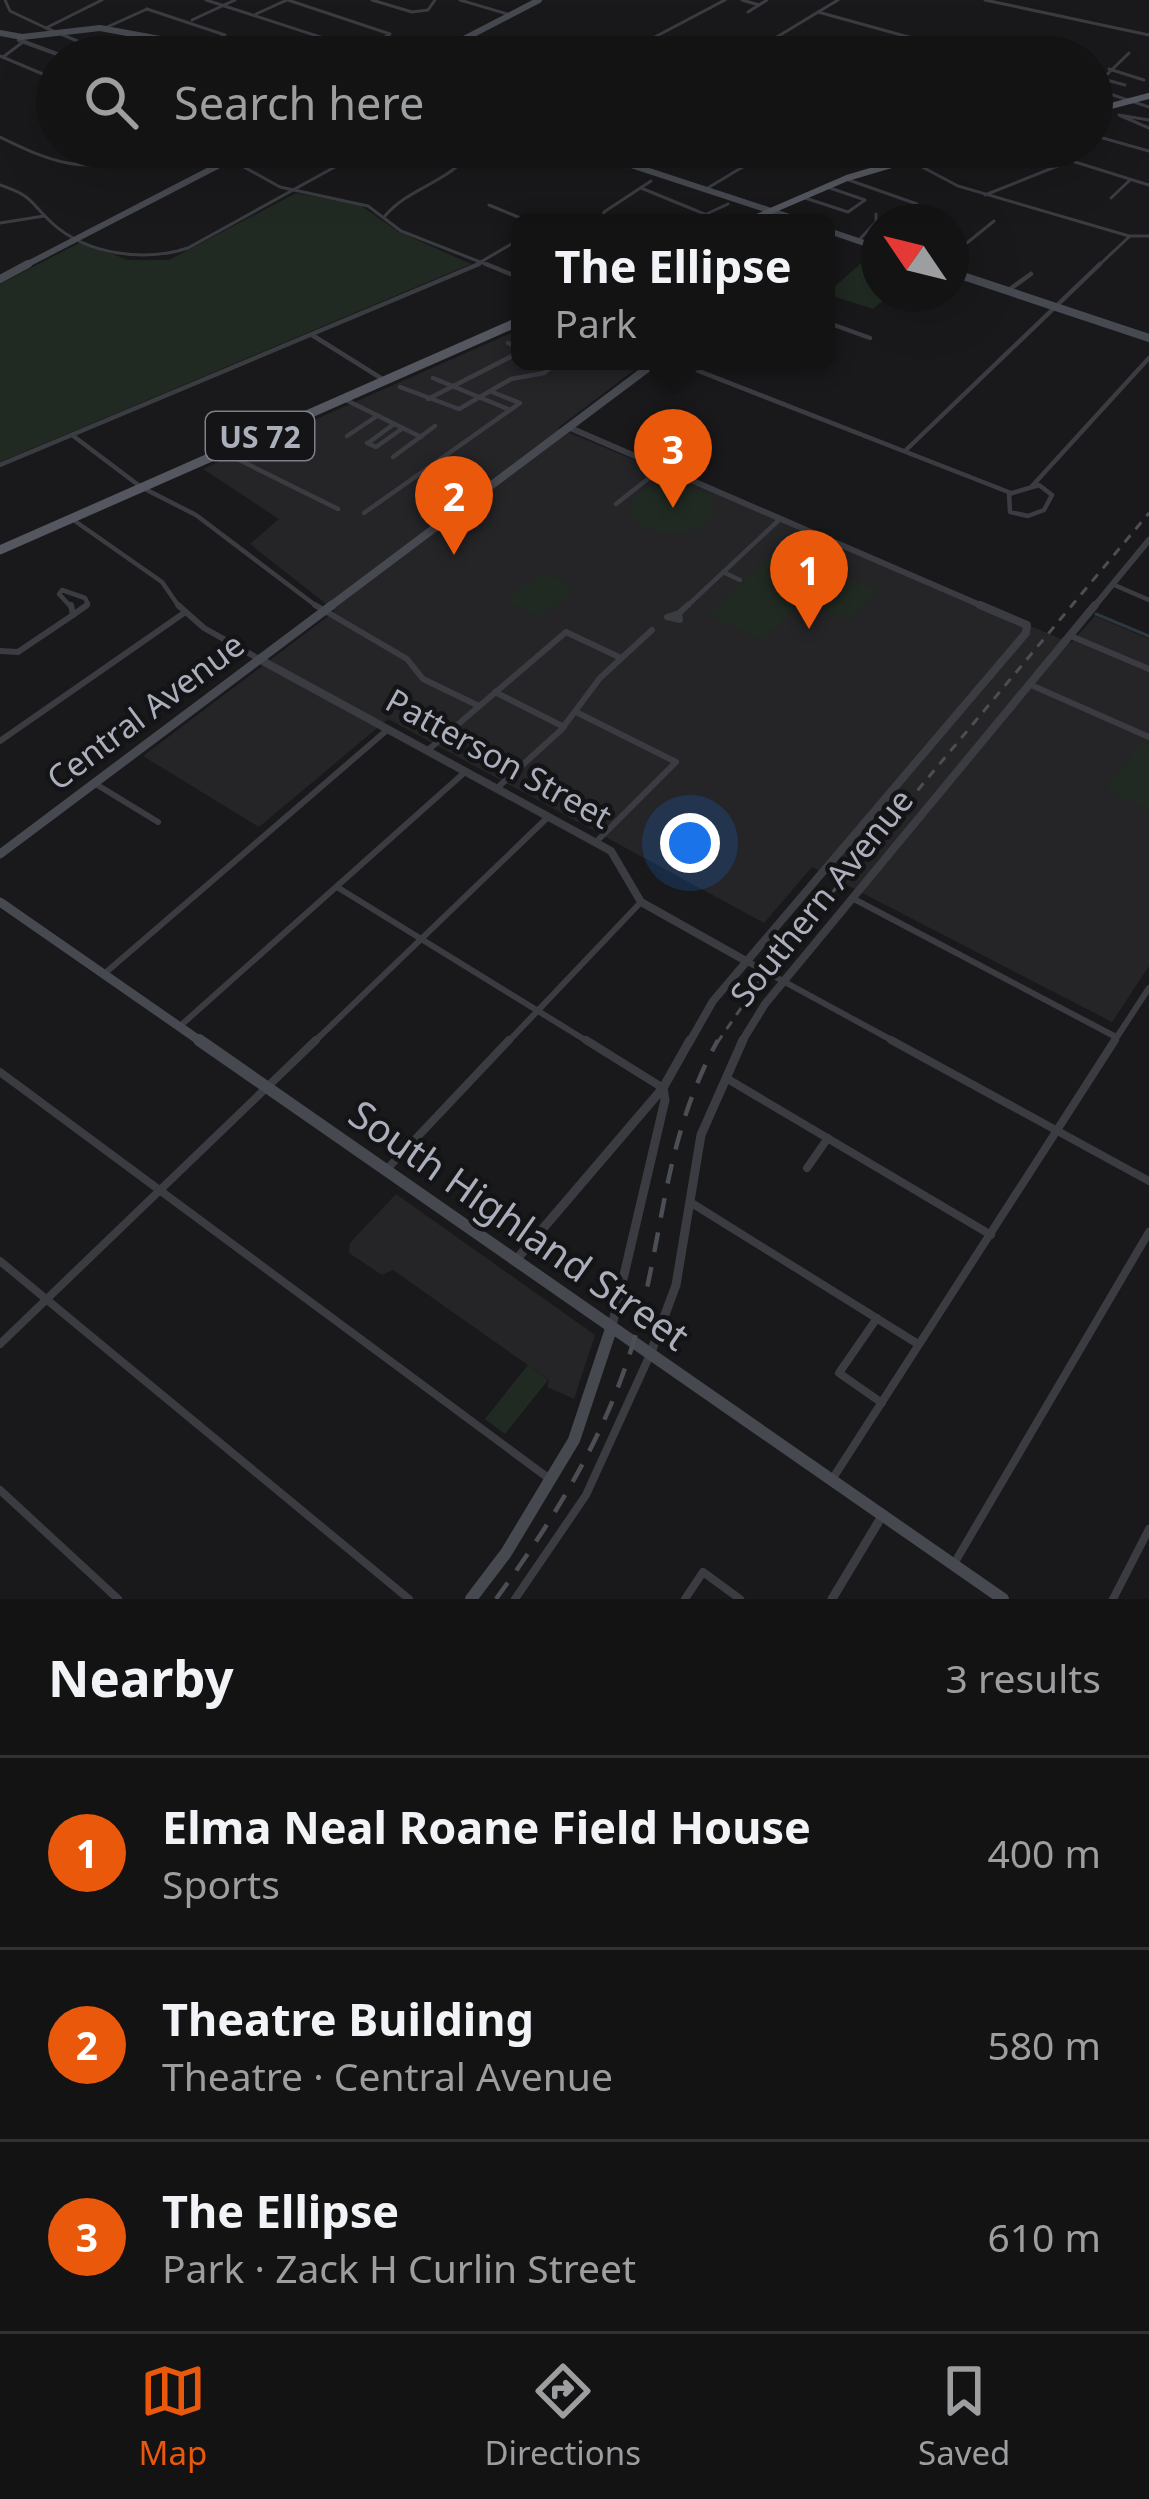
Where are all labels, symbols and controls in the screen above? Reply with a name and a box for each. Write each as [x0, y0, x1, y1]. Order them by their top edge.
search box [36, 36, 1113, 168]
icon: search [78, 69, 144, 135]
text: Search here [174, 72, 424, 133]
north arrow [861, 204, 969, 312]
popup [511, 214, 835, 370]
text: The Ellipse [554, 235, 792, 296]
text: Park [554, 296, 637, 349]
pin: 3 [634, 409, 712, 508]
road number: US 72 [206, 412, 314, 460]
pin: 2 [415, 456, 493, 555]
pin: 1 [770, 530, 848, 629]
street label: Central Avenue [37, 622, 253, 800]
street label: Patterson Street [378, 677, 620, 839]
street label: Southern Avenue [719, 779, 923, 1015]
your location [660, 813, 720, 873]
street label: South Highland Street [340, 1087, 700, 1361]
text: Nearby [48, 1642, 234, 1712]
text: 3 results [946, 1651, 1101, 1704]
text: Elma Neal Roane Field House [162, 1796, 811, 1857]
text: 1 [76, 1826, 98, 1879]
text: 400 m [987, 1826, 1101, 1879]
text: Sports [162, 1857, 280, 1910]
text: Theatre Building [162, 1988, 534, 2049]
text: 2 [76, 2018, 98, 2071]
text: 580 m [987, 2018, 1101, 2071]
text: Theatre · Central Avenue [162, 2049, 613, 2102]
text: The Ellipse [162, 2180, 399, 2241]
text: 3 [76, 2210, 98, 2263]
text: 610 m [987, 2210, 1101, 2263]
text: Park · Zack H Curlin Street [162, 2241, 636, 2294]
tab: Map [139, 2358, 207, 2475]
tab: Directions [484, 2358, 641, 2475]
tab: Saved [918, 2358, 1010, 2475]

